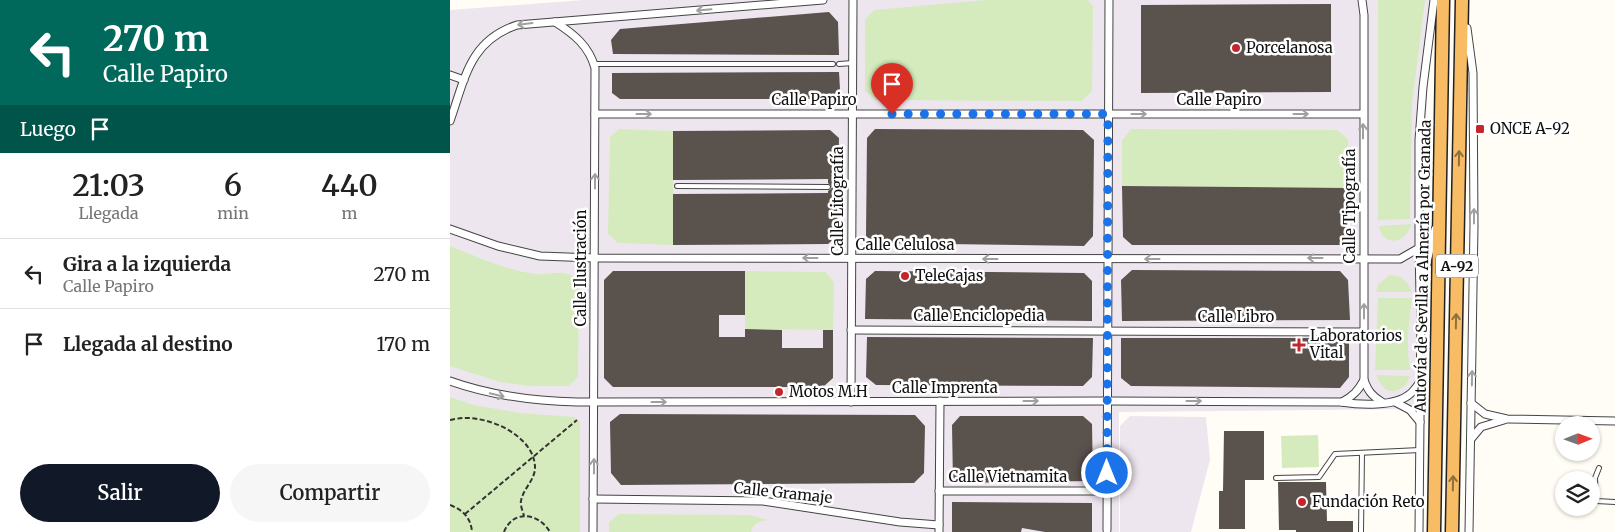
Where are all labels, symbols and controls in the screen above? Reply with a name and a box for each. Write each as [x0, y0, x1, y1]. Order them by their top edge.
one-way arrow [697, 5, 713, 15]
text: 270 m [103, 17, 209, 61]
one-way arrow [517, 19, 533, 29]
icon: left [20, 20, 85, 85]
place label: Porcelanosa [1246, 38, 1333, 57]
marker: Porcelanosa [1230, 42, 1242, 54]
text: Calle Papiro [103, 60, 228, 88]
pin [871, 63, 913, 114]
icon: arrive [878, 70, 906, 98]
street label: Calle Papiro [771, 90, 857, 109]
street label: Calle Papiro [1176, 90, 1262, 109]
one-way arrow [636, 109, 652, 119]
one-way arrow [1130, 109, 1147, 119]
one-way arrow [1293, 109, 1309, 119]
icon: arrive [86, 115, 114, 143]
text: Luego [20, 117, 76, 141]
street label: Autovía de Sevilla a Almería por Granada [1410, 119, 1435, 413]
place label: ONCE A-92 [1490, 119, 1570, 138]
one-way arrow [1358, 123, 1368, 140]
marker: ONCE A-92 [1474, 123, 1486, 135]
street label: Calle Litografía [828, 146, 847, 256]
street label: Calle Tipografía [1340, 149, 1359, 263]
one-way arrow [1454, 151, 1464, 167]
text: 21:03 [72, 166, 145, 204]
text: 6 [224, 166, 242, 204]
text: 440 [321, 166, 378, 204]
one-way arrow [590, 173, 600, 190]
text: Llegada [79, 203, 139, 223]
text: min [217, 203, 249, 223]
text: m [341, 203, 357, 223]
one-way arrow [1469, 208, 1479, 224]
street label: Calle Ilustración [571, 209, 590, 327]
street label: Calle Celulosa [855, 235, 955, 254]
text: Gira a la izquierda [63, 252, 231, 276]
one-way arrow [802, 253, 818, 263]
one-way arrow [1307, 253, 1323, 263]
one-way arrow [982, 254, 998, 264]
one-way arrow [1144, 254, 1160, 264]
road number: A-92 [1436, 255, 1478, 278]
icon: left [20, 260, 48, 288]
text: 270 m [373, 262, 430, 286]
place label: TeleCajas [915, 266, 983, 285]
marker: TeleCajas [899, 270, 911, 282]
text: Calle Papiro [63, 276, 154, 296]
one-way arrow [1359, 303, 1369, 320]
street label: Calle Enciclopedia [914, 306, 1044, 325]
street label: Calle Libro [1198, 307, 1275, 326]
one-way arrow [1451, 313, 1461, 330]
place label: Laboratorios Vital [1309, 326, 1402, 362]
icon: arrive [20, 330, 48, 358]
text: Llegada al destino [63, 332, 233, 356]
text: 170 m [377, 332, 430, 356]
marker: Laboratorios Vital [1292, 338, 1306, 352]
one-way arrow [1467, 371, 1477, 387]
street label: Calle Imprenta [892, 378, 998, 397]
place label: Motos M.H [789, 382, 868, 401]
marker: Motos M.H [773, 386, 785, 398]
one-way arrow [488, 390, 504, 400]
one-way arrow [1022, 396, 1039, 406]
one-way arrow [1185, 396, 1201, 406]
one-way arrow [650, 397, 666, 407]
north arrow [1555, 416, 1600, 461]
map controls [1555, 416, 1600, 516]
position arrow [1080, 446, 1132, 498]
one-way arrow [589, 458, 599, 474]
button: Salir [20, 464, 220, 522]
button: Compartir [230, 464, 430, 522]
street label: Calle Vietnamita [949, 467, 1067, 486]
button: layers [1555, 471, 1600, 516]
one-way arrow [1448, 476, 1457, 492]
street label: Calle Gramaje [733, 478, 834, 507]
place label: Fundación Reto [1312, 492, 1425, 511]
marker: Fundación Reto [1296, 496, 1308, 508]

